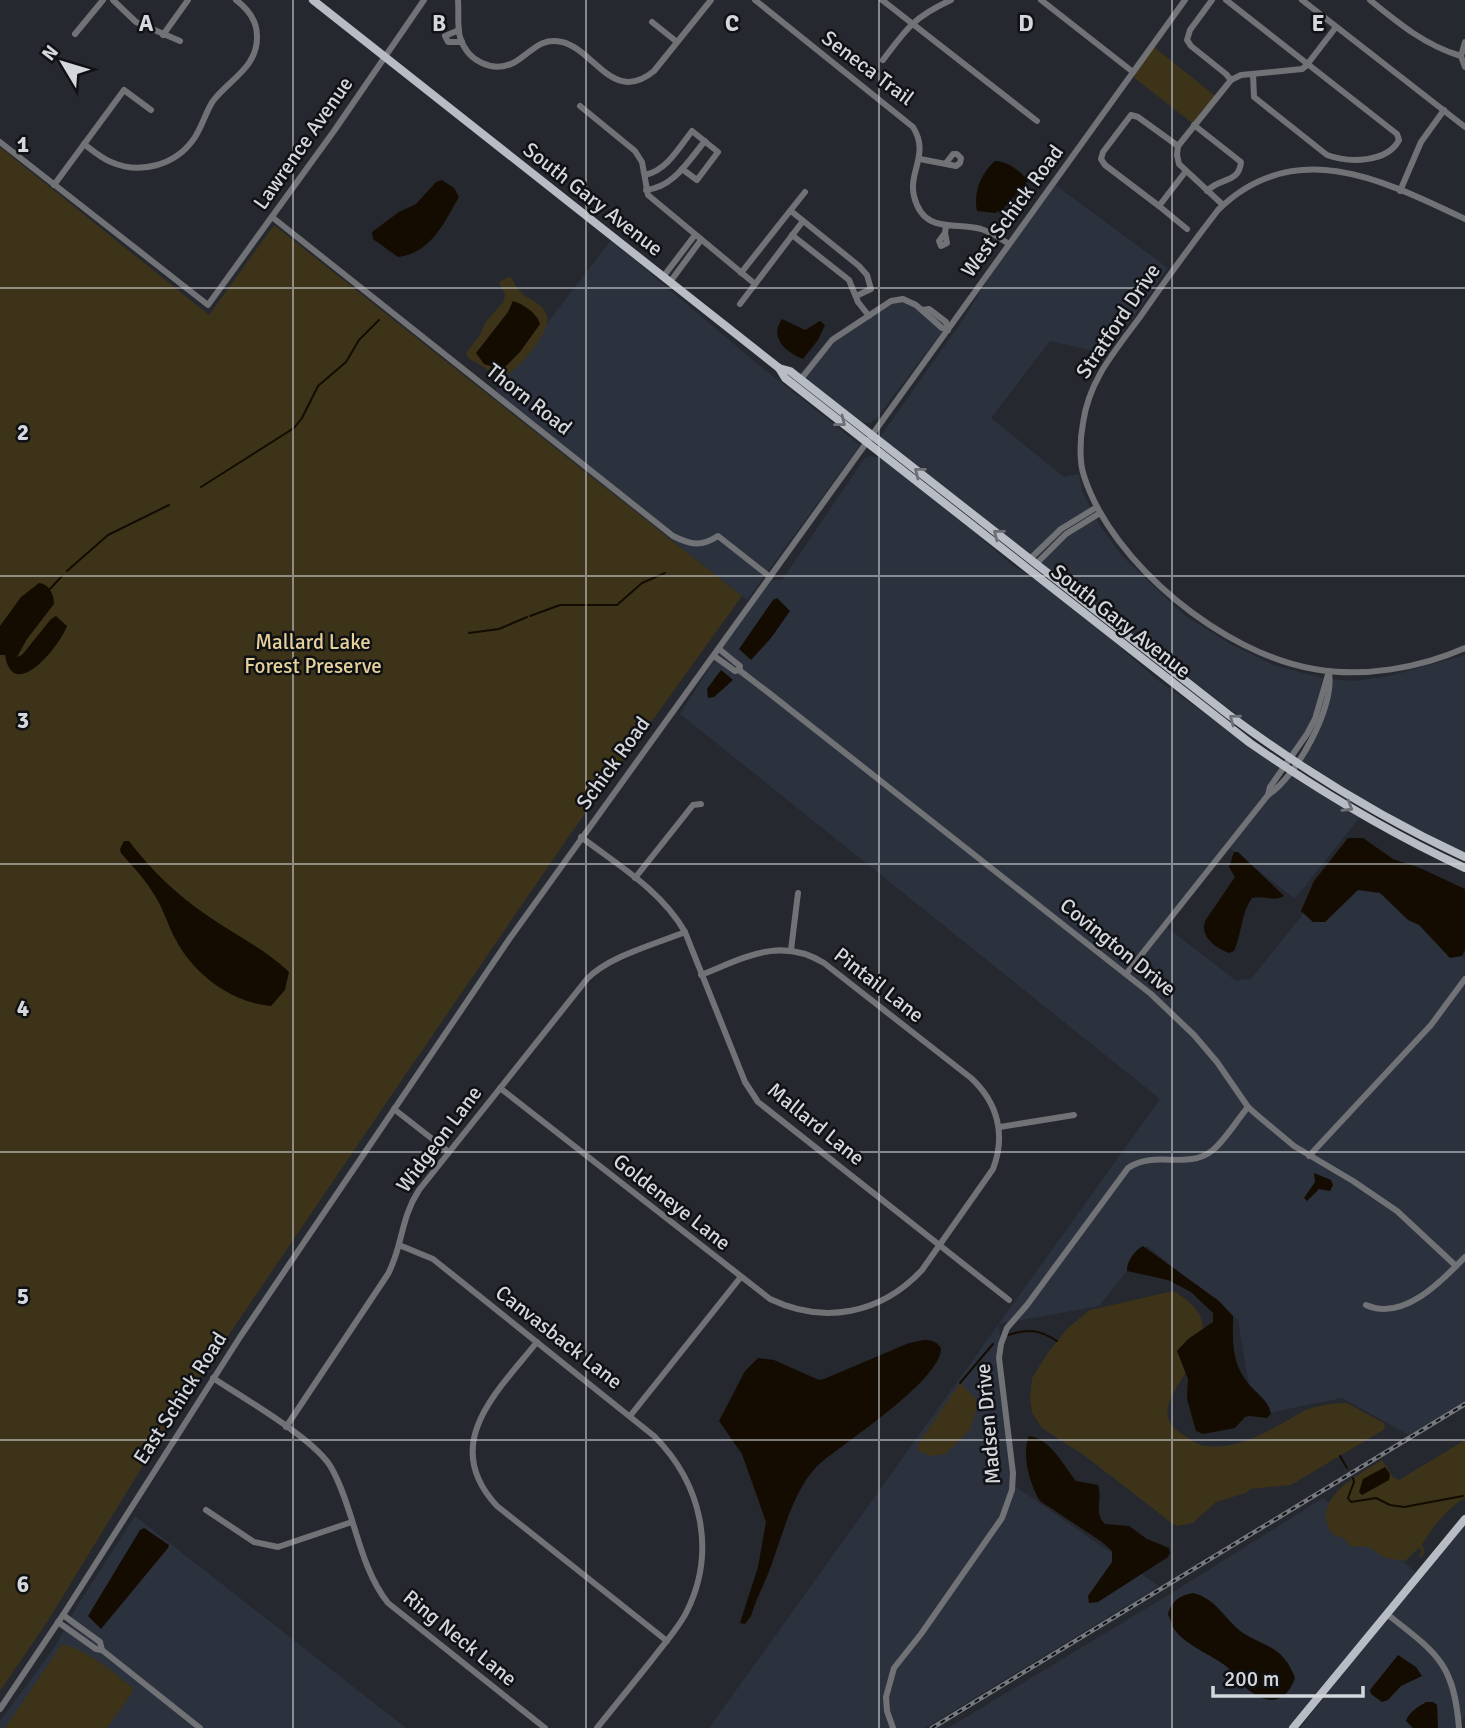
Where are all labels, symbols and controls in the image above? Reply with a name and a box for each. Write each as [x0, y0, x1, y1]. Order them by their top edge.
text: A [139, 9, 154, 38]
text: B [432, 9, 446, 38]
text: C [725, 9, 739, 38]
text: D [1018, 9, 1034, 38]
text: E [1311, 9, 1325, 38]
street label: Seneca Trail [817, 25, 919, 111]
north arrow [28, 28, 98, 98]
text: N [37, 41, 64, 66]
street label: Lawrence Avenue [248, 72, 358, 214]
text: 1 [17, 130, 29, 159]
street label: South Gary Avenue [518, 136, 668, 262]
street label: West Schick Road [955, 140, 1069, 282]
street label: Stratford Drive [1070, 259, 1166, 383]
street label: Thorn Road [481, 358, 577, 440]
one-way arrow [833, 413, 845, 426]
text: 2 [17, 418, 29, 447]
one-way arrow [915, 467, 927, 480]
one-way arrow [993, 529, 1006, 542]
street label: South Gary Avenue [1046, 558, 1196, 684]
park label: Mallard Lake Forest Preserve [244, 629, 382, 679]
text: 3 [17, 706, 29, 735]
street label: Schick Road [571, 711, 655, 815]
one-way arrow [1230, 715, 1242, 728]
one-way arrow [1341, 799, 1354, 812]
street label: Covington Drive [1055, 892, 1181, 1002]
street label: Pintail Lane [829, 942, 929, 1028]
text: 4 [17, 994, 29, 1023]
street label: Mallard Lane [762, 1077, 870, 1171]
street label: Widgeon Lane [391, 1081, 487, 1197]
street label: Goldeneye Lane [608, 1148, 736, 1256]
street label: Canvasback Lane [490, 1279, 628, 1395]
text: 5 [17, 1282, 29, 1311]
street label: East Schick Road [128, 1327, 232, 1469]
street label: Madsen Drive [970, 1362, 1006, 1486]
text: 6 [17, 1570, 29, 1599]
street label: Ring Neck Lane [398, 1584, 522, 1692]
scale bar [1213, 1654, 1364, 1698]
text: 200 m [1224, 1666, 1279, 1692]

